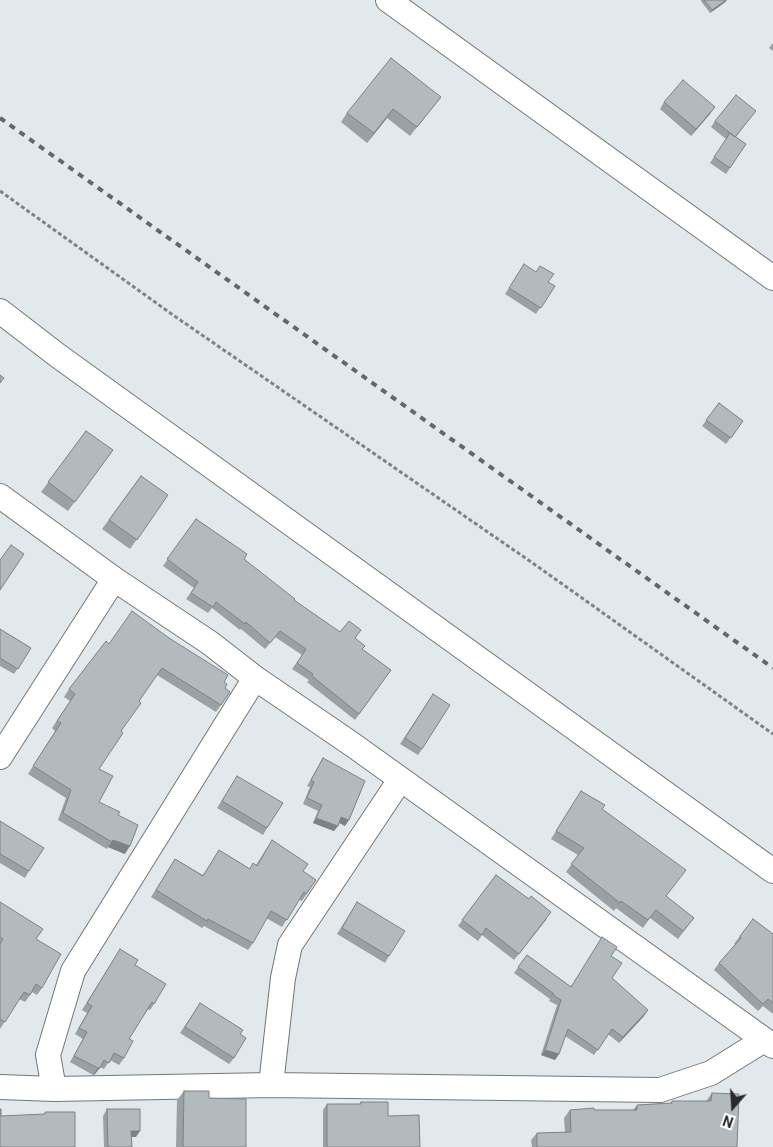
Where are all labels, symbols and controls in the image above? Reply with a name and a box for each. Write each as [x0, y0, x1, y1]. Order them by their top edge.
north arrow [708, 1082, 758, 1132]
text: N [721, 1112, 735, 1130]

